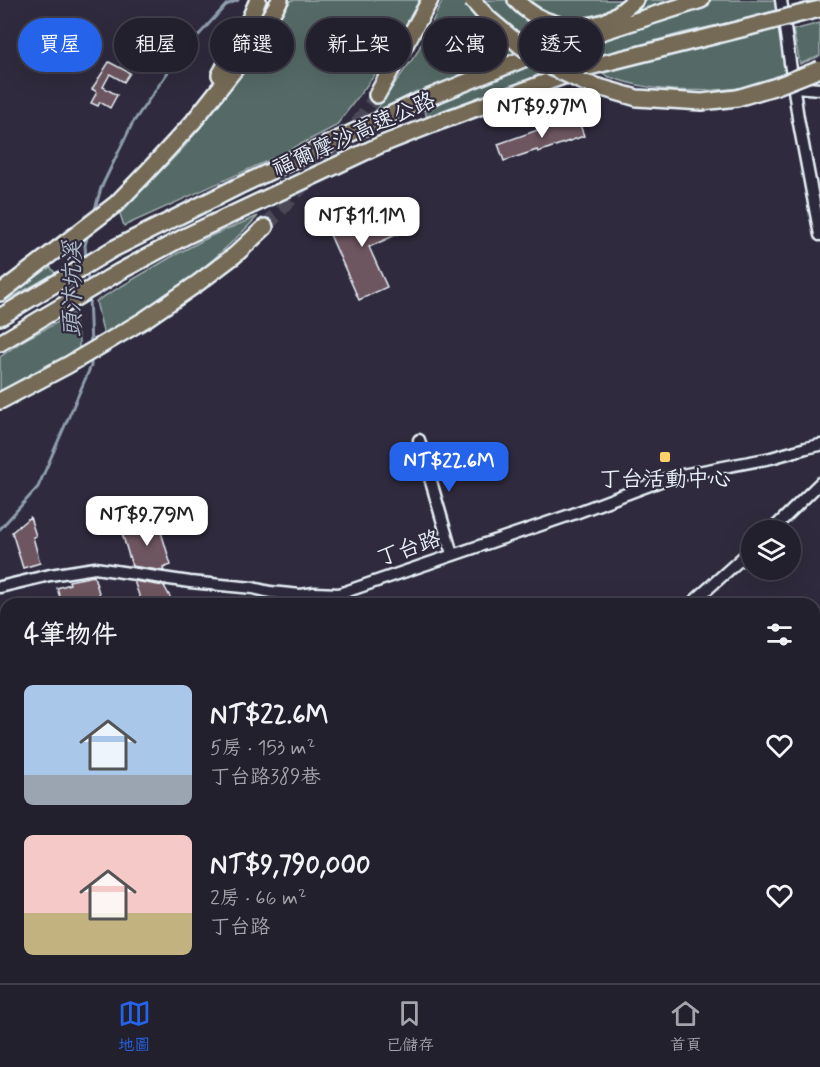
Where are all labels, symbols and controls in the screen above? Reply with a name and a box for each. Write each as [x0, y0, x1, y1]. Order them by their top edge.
chip: 買屋 [18, 18, 102, 72]
chip: 租屋 [114, 18, 198, 72]
chip: 篩選 [210, 18, 294, 72]
chip: 新上架 [306, 18, 411, 72]
chip: 公寓 [423, 18, 507, 72]
chip: 透天 [519, 18, 603, 72]
street label: 福爾摩沙高速公路 [268, 86, 440, 184]
pin: NT$9.97M [480, 88, 604, 139]
text: NT$9.97M [497, 94, 587, 121]
pin: NT$11.1M [300, 197, 424, 248]
text: NT$11.1M [319, 203, 405, 230]
water label: 頭汴坑溪 [58, 239, 89, 337]
pin: NT$22.6M [387, 442, 511, 493]
text: NT$22.6M [404, 448, 495, 475]
marker: 丁台活動中心 [658, 450, 672, 464]
place label: 丁台活動中心 [599, 466, 731, 494]
pin: NT$9.79M [85, 496, 209, 547]
text: NT$9.79M [100, 502, 194, 529]
map controls [741, 520, 801, 580]
button: layers [741, 520, 801, 580]
street label: 丁台路 [373, 525, 445, 573]
icon: filters [763, 618, 796, 651]
text: 4筆物件 [24, 619, 117, 653]
text: NT$22.6M [210, 699, 328, 733]
icon: home [72, 709, 144, 781]
icon: heart [763, 729, 796, 762]
text: 5房 · 153 m² [210, 735, 315, 762]
text: 丁台路389巷 [210, 764, 321, 791]
text: NT$9,790,000 [210, 849, 371, 883]
icon: home [72, 859, 144, 931]
icon: heart [763, 879, 796, 912]
text: 2房 · 66 m² [210, 885, 307, 912]
text: 丁台路 [210, 914, 270, 941]
tab: 地圖 [118, 997, 151, 1056]
tab: 已儲存 [386, 997, 434, 1056]
tab: 首頁 [669, 997, 702, 1056]

